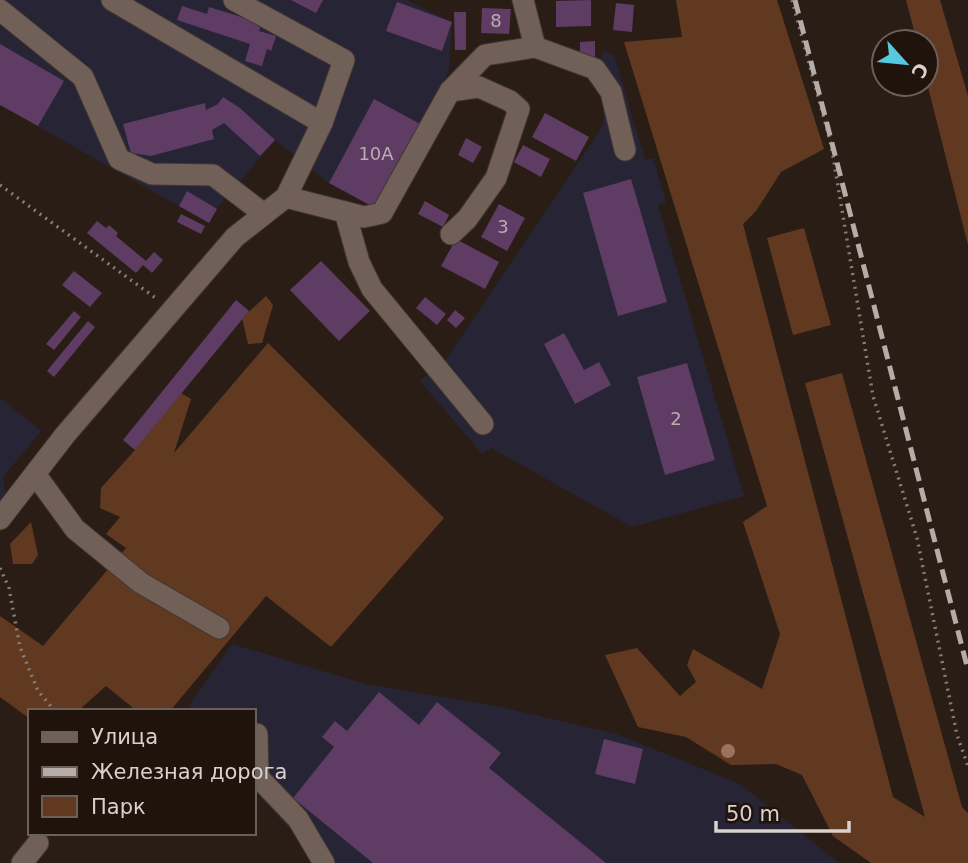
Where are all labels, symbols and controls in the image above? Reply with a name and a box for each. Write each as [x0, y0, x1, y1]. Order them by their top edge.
house number: 8 [490, 10, 502, 31]
north arrow [870, 28, 940, 98]
text: С [907, 60, 933, 82]
house number: 10А [358, 143, 394, 164]
house number: 3 [497, 216, 509, 237]
house number: 2 [670, 408, 682, 429]
legend [28, 709, 256, 835]
text: Улица [91, 725, 158, 749]
text: Железная дорога [91, 760, 287, 784]
scale bar [716, 790, 849, 834]
text: Парк [91, 795, 146, 819]
text: 50 m [726, 802, 780, 826]

